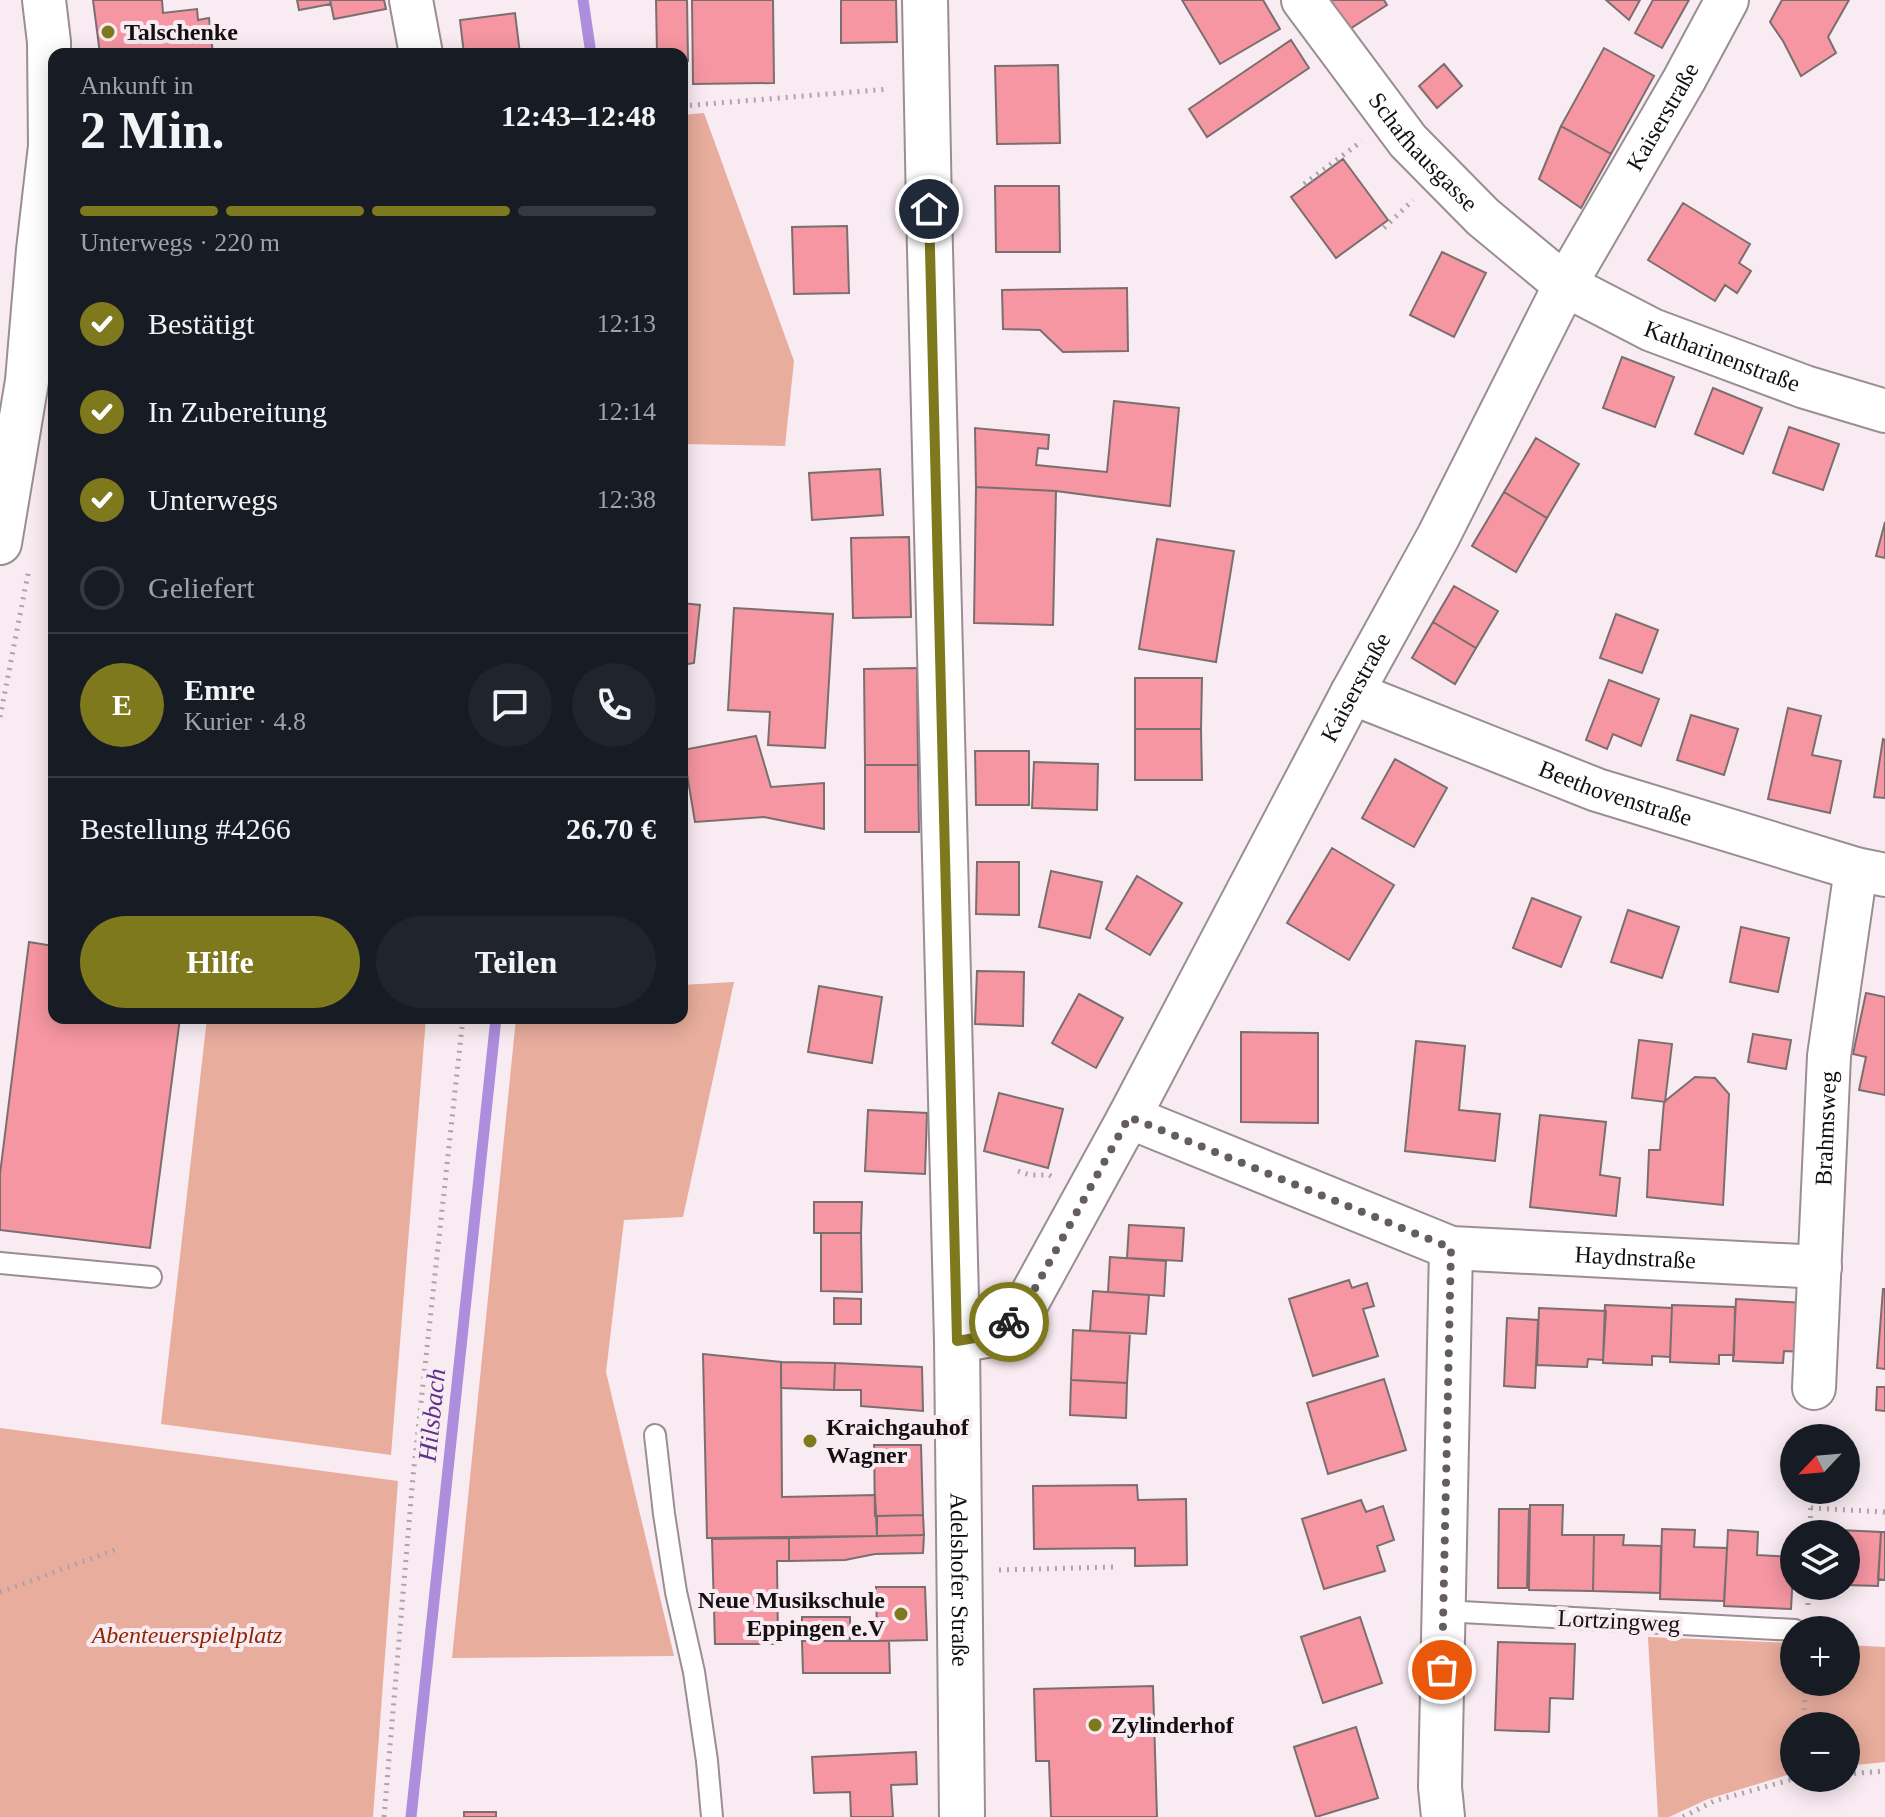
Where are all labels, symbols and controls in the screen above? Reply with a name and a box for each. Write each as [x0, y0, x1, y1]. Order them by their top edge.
place label: Talschenke [124, 19, 238, 45]
marker: Talschenke [99, 23, 117, 41]
street label: Kaiserstraße [1621, 59, 1704, 175]
text: Ankunft in [80, 71, 193, 100]
street label: Schafhausgasse [1363, 87, 1483, 217]
text: 12:43–12:48 [501, 99, 656, 132]
text: 2 Min. [80, 102, 224, 159]
pin [895, 175, 963, 243]
icon: home [907, 187, 951, 231]
text: Unterwegs · 220 m [80, 228, 280, 257]
icon: check [80, 302, 124, 346]
text: Bestätigt [148, 307, 255, 340]
text: 12:13 [597, 309, 656, 338]
street label: Katharinenstraße [1641, 315, 1804, 397]
icon: check [80, 390, 124, 434]
text: In Zubereitung [148, 395, 327, 428]
text: 12:14 [597, 397, 656, 426]
icon: check [80, 478, 124, 522]
text: Unterwegs [148, 483, 278, 516]
text: 12:38 [597, 485, 656, 514]
text: Geliefert [148, 571, 255, 604]
street label: Kaiserstraße [1316, 628, 1396, 746]
button: chat [468, 663, 552, 747]
button: phone [572, 663, 656, 747]
text: Emre [184, 673, 255, 706]
text: E [112, 688, 132, 721]
text: Kurier · 4.8 [184, 707, 306, 736]
street label: Beethovenstraße [1535, 755, 1695, 831]
text: Bestellung #4266 [80, 812, 291, 845]
text: 26.70 € [566, 812, 656, 845]
button: Hilfe [80, 916, 360, 1008]
button: Teilen [376, 916, 656, 1008]
street label: Brahmsweg [1810, 1070, 1841, 1186]
street label: Haydnstraße [1574, 1241, 1696, 1274]
courier [969, 1282, 1049, 1362]
icon: bike [987, 1300, 1031, 1344]
water label: Hilsbach [413, 1367, 451, 1464]
place label: Kraichgauhof Wagner [826, 1414, 970, 1468]
north arrow [1780, 1424, 1860, 1504]
map controls [1780, 1424, 1860, 1792]
marker: Kraichgauhof Wagner [801, 1432, 819, 1450]
street label: Adelshofer Straße [946, 1492, 973, 1667]
button: layers [1780, 1520, 1860, 1600]
place label: Neue Musikschule Eppingen e.V [698, 1587, 886, 1641]
marker: Neue Musikschule Eppingen e.V [892, 1605, 910, 1623]
street label: Lortzingweg [1557, 1605, 1681, 1637]
button: + [1780, 1616, 1860, 1696]
park label: Abenteuerspielplatz [90, 1622, 283, 1648]
pin [1408, 1636, 1476, 1704]
icon: bag [1420, 1648, 1464, 1692]
place label: Zylinderhof [1111, 1712, 1235, 1738]
button: − [1780, 1712, 1860, 1792]
marker: Zylinderhof [1086, 1716, 1104, 1734]

